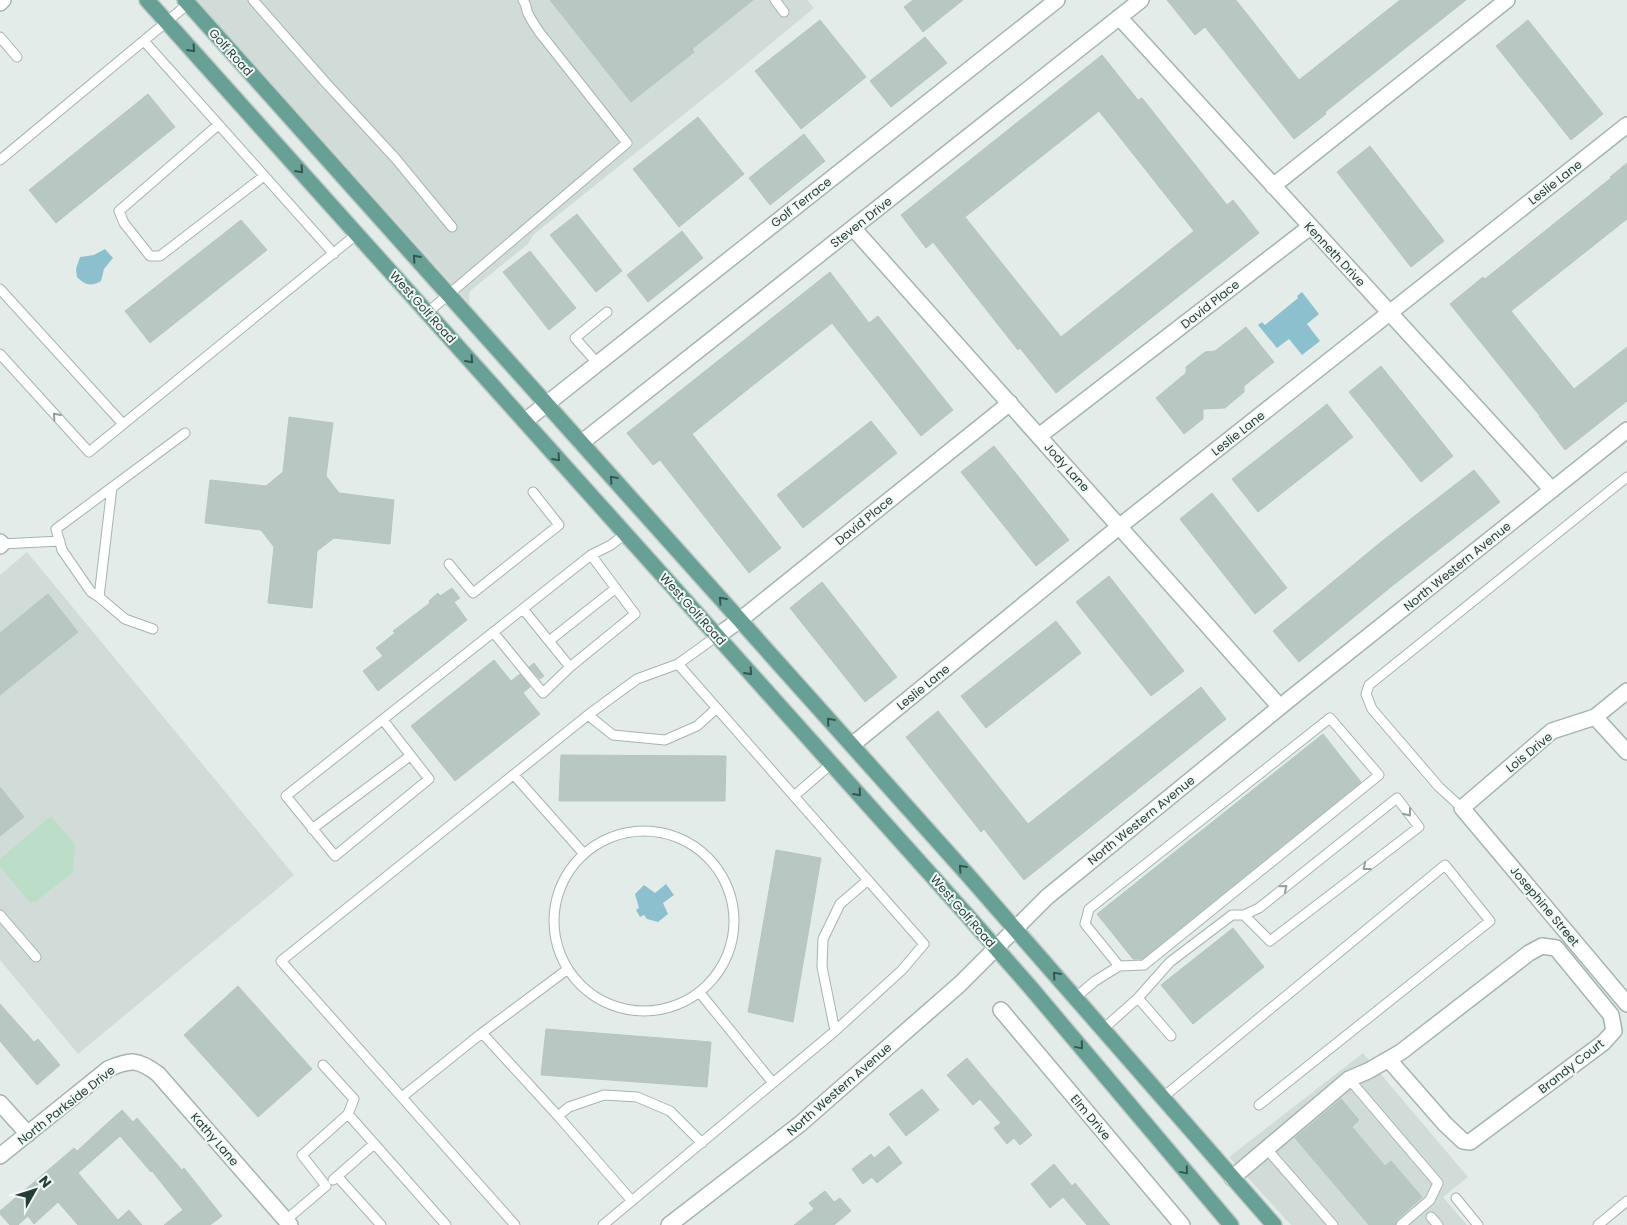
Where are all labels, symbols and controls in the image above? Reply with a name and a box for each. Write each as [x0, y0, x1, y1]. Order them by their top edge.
street label: Golf Road [205, 25, 257, 79]
one-way arrow [186, 44, 195, 53]
street label: Leslie Lane [1525, 156, 1585, 208]
one-way arrow [295, 165, 304, 174]
street label: Golf Terrace [767, 173, 835, 231]
street label: Steven Drive [827, 193, 895, 251]
street label: Kenneth Drive [1301, 218, 1369, 290]
one-way arrow [413, 255, 422, 264]
street label: West Golf Road [386, 267, 460, 347]
street label: David Place [1177, 276, 1243, 332]
one-way arrow [464, 355, 473, 364]
street label: Leslie Lane [1208, 407, 1268, 459]
one-way arrow [53, 412, 62, 421]
street label: Jody Lane [1040, 439, 1094, 495]
one-way arrow [552, 452, 561, 461]
one-way arrow [610, 476, 619, 485]
street label: David Place [831, 491, 897, 549]
street label: North Western Avenue [1400, 517, 1514, 615]
street label: West Golf Road [656, 569, 730, 649]
one-way arrow [718, 597, 727, 606]
street label: Leslie Lane [893, 660, 953, 714]
one-way arrow [743, 667, 752, 676]
one-way arrow [827, 718, 836, 727]
street label: Lois Drive [1502, 728, 1556, 776]
street label: North Western Avenue [1084, 771, 1198, 869]
one-way arrow [852, 787, 861, 796]
one-way arrow [1403, 807, 1411, 816]
one-way arrow [1362, 861, 1372, 870]
street label: Josephine Street [1506, 862, 1584, 950]
one-way arrow [959, 865, 968, 874]
street label: West Golf Road [927, 871, 999, 951]
one-way arrow [1279, 884, 1288, 893]
one-way arrow [1053, 972, 1061, 981]
street label: Brandy Court [1535, 1035, 1607, 1097]
street label: North Western Avenue [783, 1039, 895, 1139]
one-way arrow [1074, 1041, 1083, 1050]
street label: North Parkside Drive [14, 1061, 118, 1149]
street label: Elm Drive [1067, 1091, 1115, 1143]
street label: Kathy Lane [187, 1109, 243, 1169]
north arrow [10, 1165, 60, 1215]
one-way arrow [1179, 1165, 1188, 1174]
text: N [34, 1171, 56, 1192]

